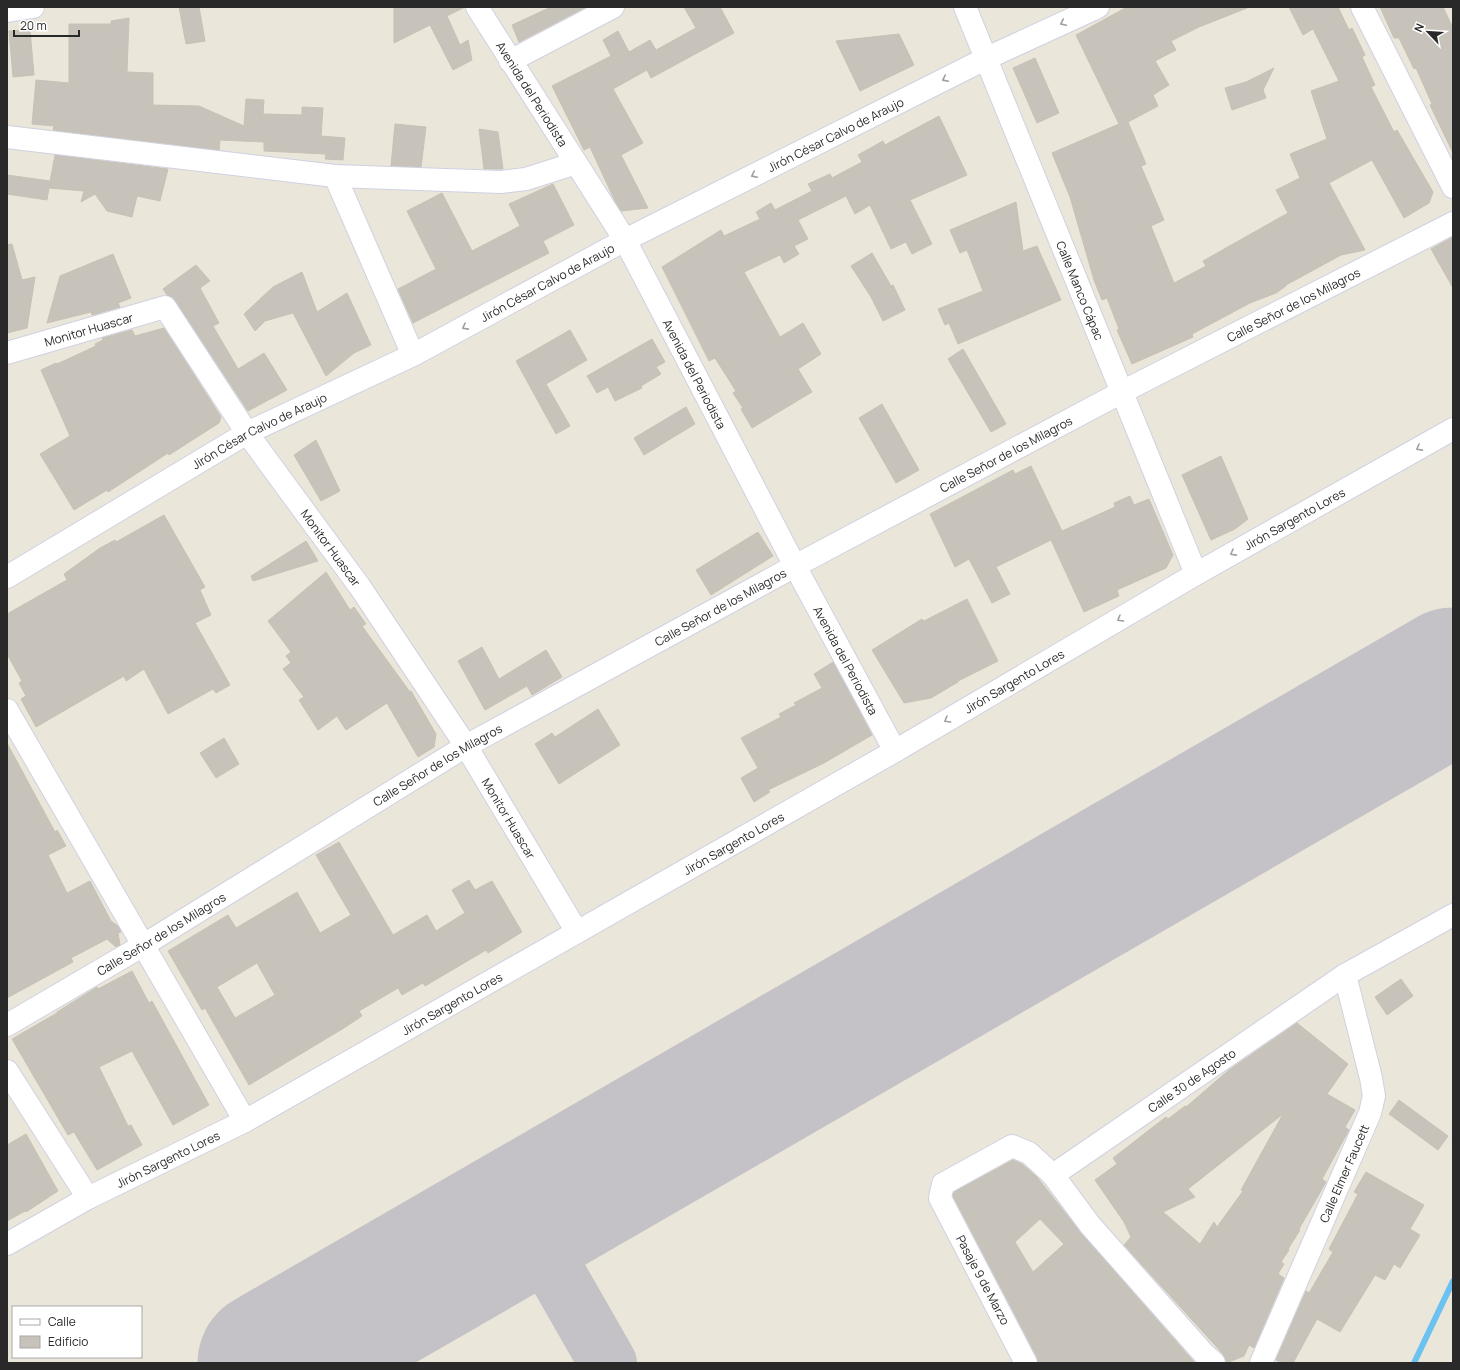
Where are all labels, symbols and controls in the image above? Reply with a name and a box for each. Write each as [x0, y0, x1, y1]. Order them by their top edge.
scale bar [14, 12, 79, 38]
north arrow [1408, 12, 1448, 52]
text: 20 m [20, 17, 47, 34]
one-way arrow [1059, 18, 1067, 26]
text: N [1410, 21, 1427, 34]
street label: Avenida del Periodista [492, 38, 572, 150]
one-way arrow [942, 74, 950, 82]
street label: Jirón César Calvo de Araujo [764, 93, 906, 176]
one-way arrow [751, 170, 758, 178]
street label: Calle Manco Cápac [1053, 238, 1108, 343]
street label: Jirón César Calvo de Araujo [477, 239, 617, 325]
street label: Calle Señor de los Milagros [1224, 263, 1363, 346]
street label: Monitor Huascar [42, 308, 136, 350]
street label: Avenida del Periodista [659, 316, 730, 432]
one-way arrow [462, 322, 470, 329]
street label: Jirón César Calvo de Araujo [189, 388, 330, 473]
street label: Calle Señor de los Milagros [937, 412, 1075, 496]
one-way arrow [1416, 444, 1423, 451]
street label: Jirón Sargento Lores [1241, 483, 1348, 554]
street label: Monitor Huascar [297, 506, 365, 590]
one-way arrow [1229, 549, 1237, 556]
street label: Calle Señor de los Milagros [651, 564, 789, 650]
street label: Avenida del Periodista [810, 603, 882, 718]
one-way arrow [1117, 614, 1124, 621]
street label: Jirón Sargento Lores [961, 645, 1067, 717]
one-way arrow [944, 715, 951, 722]
street label: Calle Señor de los Milagros [370, 719, 505, 810]
street label: Monitor Huascar [478, 774, 540, 862]
street label: Jirón Sargento Lores [680, 808, 787, 878]
street label: Calle Señor de los Milagros [93, 888, 229, 979]
street label: Jirón Sargento Lores [398, 968, 505, 1039]
street label: Calle 30 de Agosto [1144, 1044, 1239, 1116]
street label: Calle Elmer Faucett [1315, 1121, 1373, 1225]
street label: Jirón Sargento Lores [113, 1126, 222, 1191]
street label: Pasaje 9 de Marzo [952, 1232, 1014, 1328]
legend [12, 1306, 142, 1358]
text: Calle [48, 1313, 76, 1330]
text: Edificio [48, 1333, 88, 1350]

